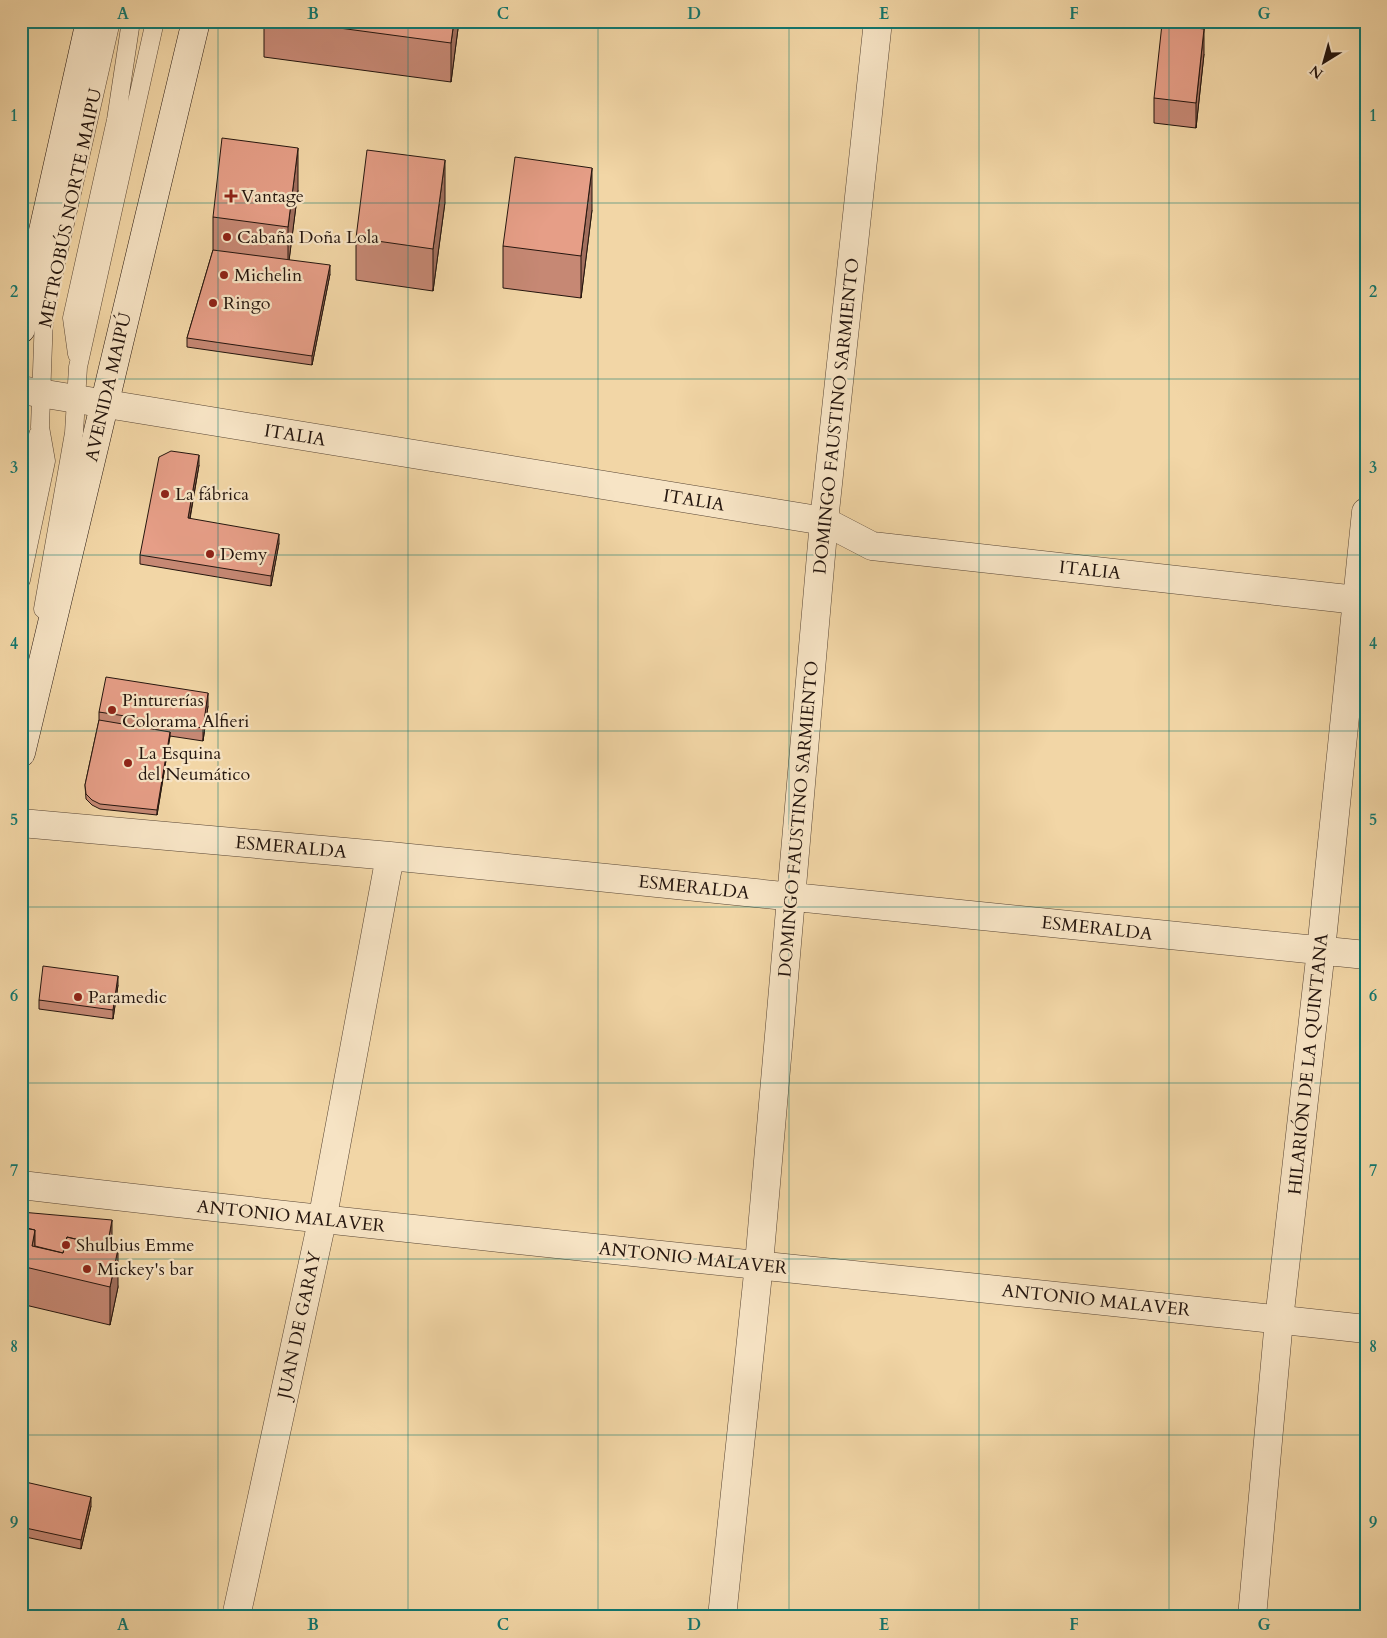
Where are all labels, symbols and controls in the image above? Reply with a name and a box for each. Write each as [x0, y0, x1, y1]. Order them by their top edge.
text: A [117, 3, 129, 25]
text: B [307, 3, 319, 25]
text: C [497, 3, 509, 25]
text: D [687, 3, 701, 25]
text: E [879, 3, 889, 25]
text: F [1069, 3, 1079, 25]
text: G [1257, 3, 1271, 25]
north arrow [1300, 38, 1350, 88]
text: N [1306, 61, 1327, 83]
street label: METROBÚS NORTE MAIPU [33, 86, 108, 330]
text: 1 [10, 105, 18, 127]
text: 1 [1369, 105, 1377, 127]
place label: Vantage [241, 184, 304, 209]
marker: Vantage [225, 190, 237, 202]
place label: Cabaña Doña Lola [237, 225, 379, 250]
marker: Cabaña Doña Lola [221, 231, 233, 243]
street label: DOMINGO FAUSTINO SARMIENTO [807, 257, 866, 575]
place label: Michelin [234, 263, 303, 288]
marker: Michelin [218, 269, 230, 281]
text: 2 [10, 281, 18, 303]
text: 2 [1369, 281, 1377, 303]
place label: Ringo [223, 291, 271, 316]
marker: Ringo [207, 297, 219, 309]
street label: AVENIDA MAIPÚ [79, 310, 138, 464]
street label: ITALIA [262, 418, 328, 453]
text: 3 [10, 457, 18, 479]
text: 3 [1369, 457, 1377, 479]
place label: La fábrica [175, 482, 249, 507]
street label: ITALIA [661, 483, 727, 518]
marker: La fábrica [159, 488, 171, 500]
place label: Demy [220, 542, 268, 567]
marker: Demy [204, 548, 216, 560]
street label: ITALIA [1058, 555, 1122, 586]
text: 4 [10, 633, 18, 655]
text: 4 [1369, 633, 1377, 655]
street label: DOMINGO FAUSTINO SARMIENTO [772, 660, 825, 978]
place label: Pinturerías Colorama Alfieri [122, 688, 249, 734]
marker: Pinturerías Colorama Alfieri [106, 704, 118, 716]
place label: La Esquina del Neumático [138, 741, 251, 787]
marker: La Esquina del Neumático [122, 757, 134, 769]
text: 5 [10, 809, 18, 831]
text: 5 [1369, 809, 1377, 831]
street label: ESMERALDA [234, 830, 348, 865]
street label: ESMERALDA [637, 869, 751, 906]
street label: ESMERALDA [1040, 910, 1154, 947]
street label: HILARIÓN DE LA QUINTANA [1282, 932, 1335, 1196]
text: 6 [10, 985, 18, 1007]
place label: Paramedic [88, 985, 167, 1010]
text: 6 [1369, 985, 1377, 1007]
marker: Paramedic [72, 991, 84, 1003]
text: 7 [10, 1160, 18, 1182]
text: 7 [1369, 1160, 1377, 1182]
street label: ANTONIO MALAVER [196, 1194, 387, 1239]
place label: Shulbius Emme [76, 1233, 195, 1258]
street label: ANTONIO MALAVER [598, 1236, 789, 1281]
marker: Shulbius Emme [60, 1239, 72, 1251]
street label: JUAN DE GARAY [271, 1249, 327, 1404]
place label: Mickey's bar [97, 1257, 194, 1282]
marker: Mickey's bar [81, 1263, 93, 1275]
street label: ANTONIO MALAVER [1001, 1278, 1192, 1323]
text: 8 [10, 1336, 18, 1358]
text: 8 [1369, 1336, 1377, 1358]
text: 9 [10, 1512, 18, 1534]
text: 9 [1369, 1512, 1377, 1534]
text: A [117, 1614, 129, 1636]
text: B [307, 1614, 319, 1636]
text: C [497, 1614, 509, 1636]
text: D [687, 1614, 701, 1636]
text: E [879, 1614, 889, 1636]
text: F [1069, 1614, 1079, 1636]
text: G [1257, 1614, 1271, 1636]

